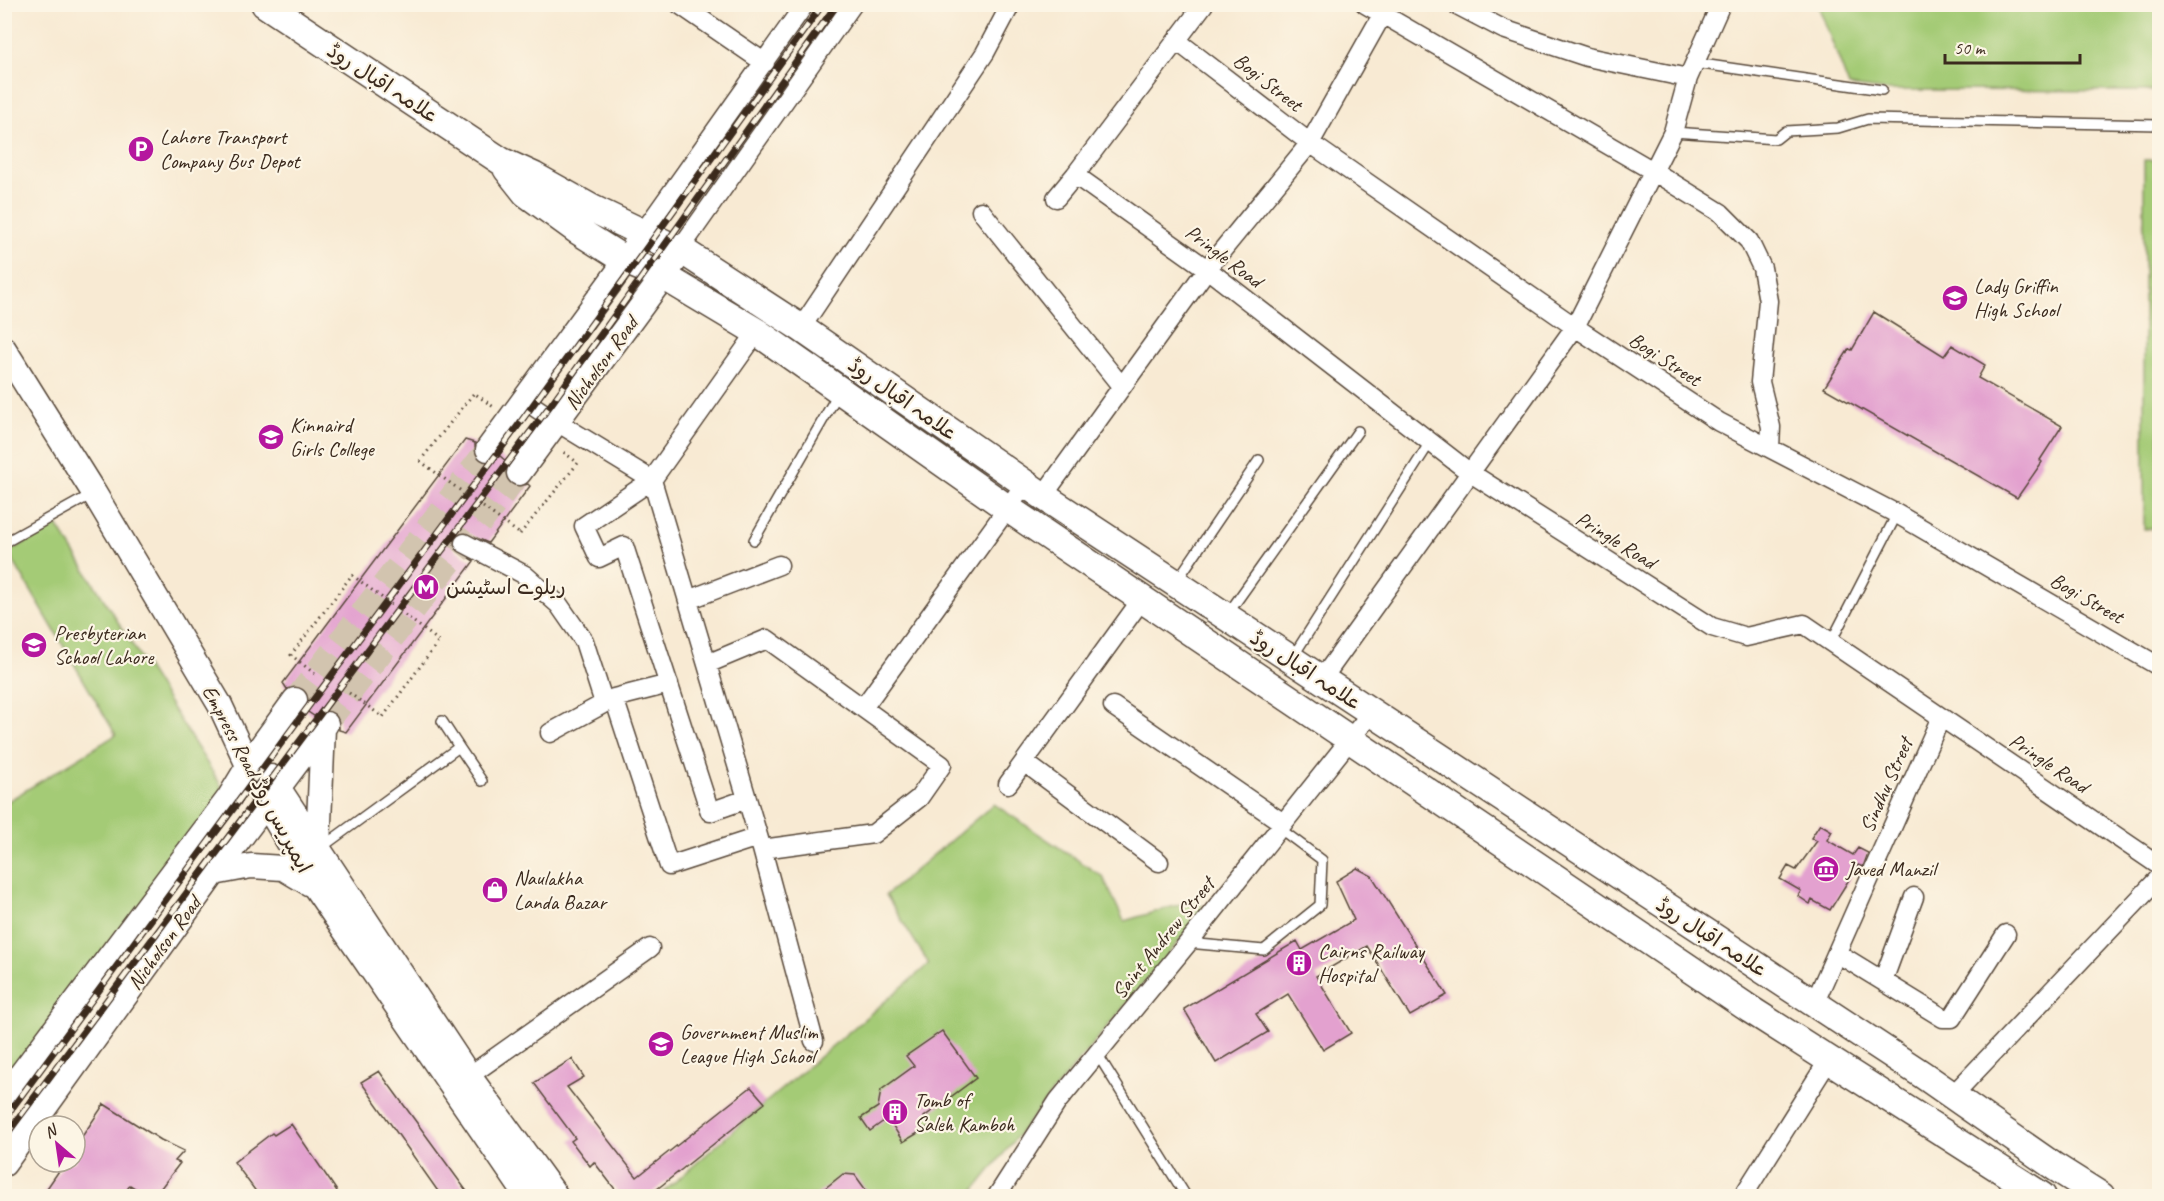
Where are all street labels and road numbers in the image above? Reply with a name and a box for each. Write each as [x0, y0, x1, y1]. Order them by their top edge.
street label: علامہ اقبال روڈ [322, 37, 444, 129]
street label: Bogi Street [1228, 47, 1309, 118]
street label: Pringle Road [1180, 219, 1271, 296]
street label: Nicholson Road [558, 309, 645, 415]
street label: Bogi Street [1624, 326, 1707, 393]
street label: علامہ اقبال روڈ [843, 352, 963, 446]
street label: Pringle Road [1571, 505, 1664, 577]
street label: Bogi Street [2046, 567, 2130, 630]
street label: علامہ اقبال روڈ [1245, 624, 1367, 716]
street label: Empress Road ایمپریس روڈ [196, 681, 318, 877]
street label: Pringle Road [2005, 727, 2097, 801]
street label: Sindhu Street [1854, 731, 1920, 836]
street label: Saint Andrew Street [1106, 870, 1222, 1004]
street label: Nicholson Road [121, 889, 208, 995]
street label: علامہ اقبال روڈ [1651, 891, 1773, 983]

